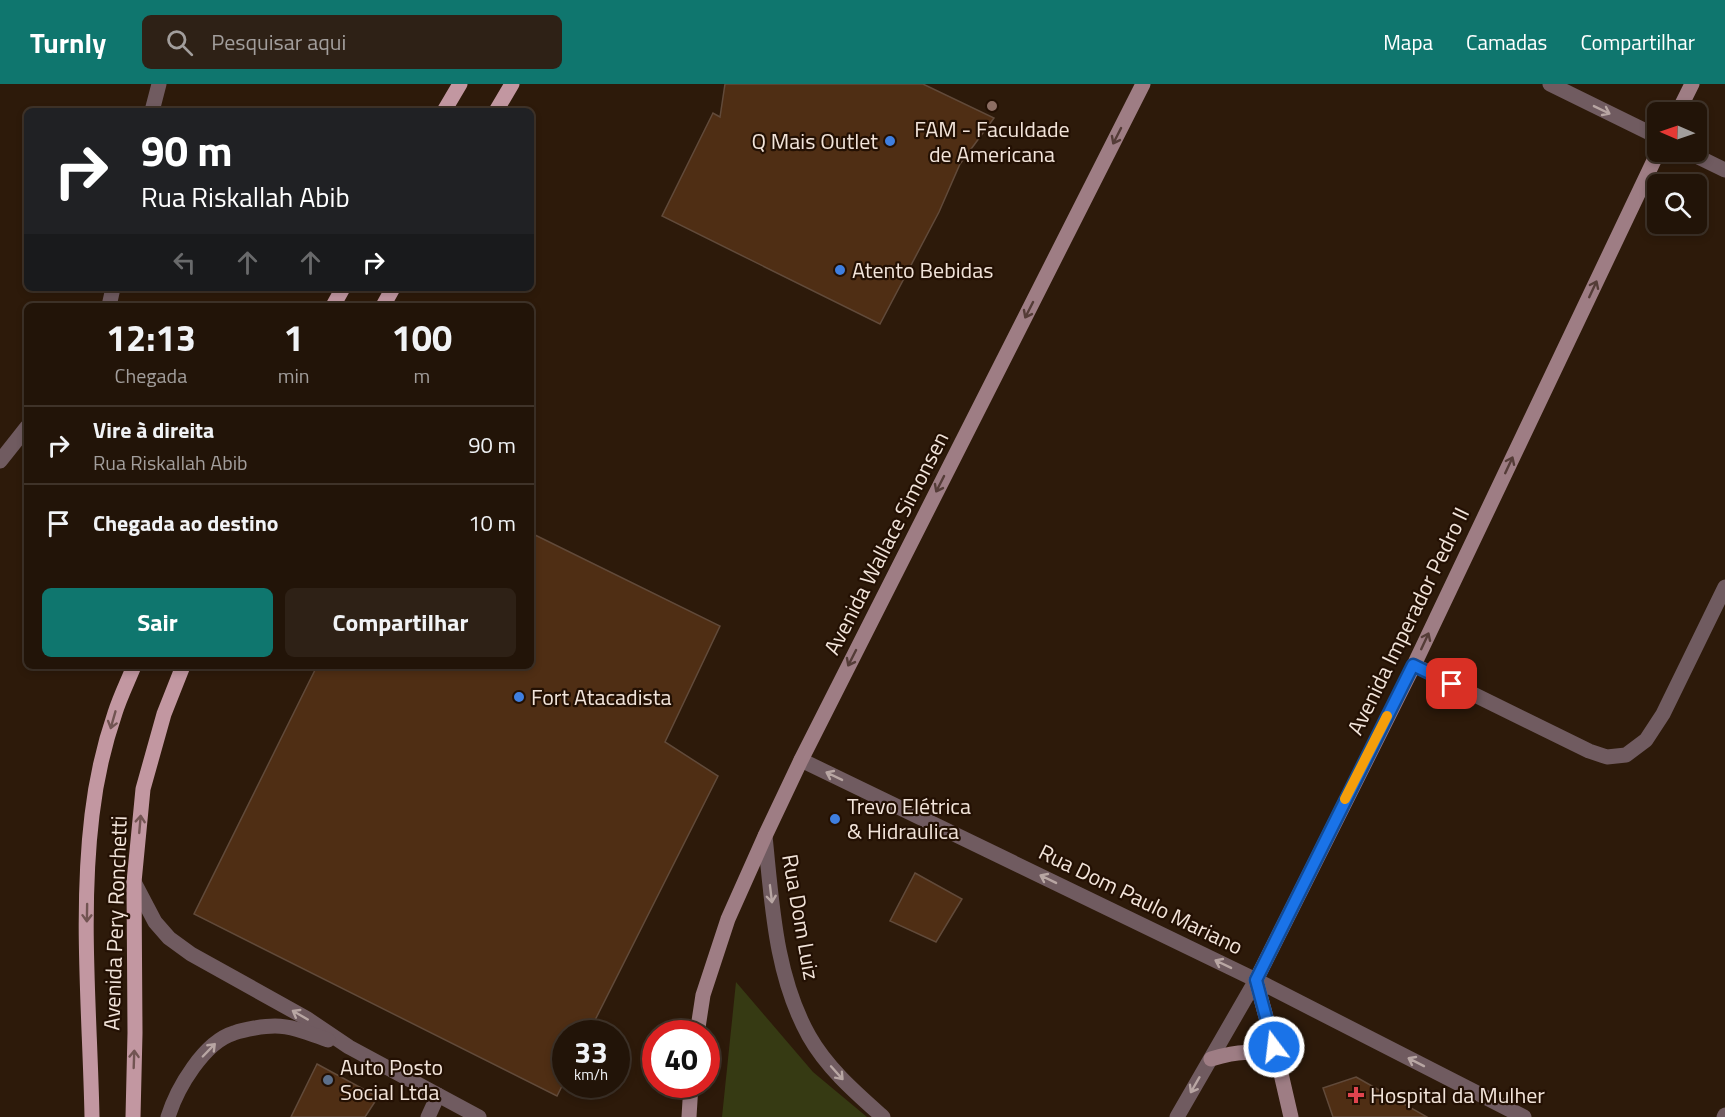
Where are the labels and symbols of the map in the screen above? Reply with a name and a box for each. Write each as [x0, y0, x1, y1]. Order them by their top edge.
marker: FAM - Faculdade de Americana [985, 99, 999, 113]
north arrow [1647, 102, 1707, 162]
one-way arrow [1593, 104, 1611, 116]
place label: FAM - Faculdade de Americana [914, 112, 1070, 171]
place label: Q Mais Outlet [751, 124, 878, 158]
one-way arrow [1110, 127, 1122, 145]
marker: Q Mais Outlet [883, 134, 897, 148]
place label: Atento Bebidas [852, 253, 993, 287]
marker: Atento Bebidas [833, 263, 847, 277]
one-way arrow [1587, 281, 1599, 299]
one-way arrow [1023, 301, 1034, 319]
street label: Avenida Wallace Simonsen [815, 425, 957, 661]
one-way arrow [1503, 457, 1515, 475]
one-way arrow [934, 475, 946, 493]
street label: Avenida Imperador Pedro II [1338, 501, 1478, 741]
one-way arrow [1419, 633, 1431, 651]
one-way arrow [846, 649, 858, 667]
pin [1426, 658, 1477, 709]
place label: Fort Atacadista [531, 680, 672, 714]
marker: Fort Atacadista [512, 690, 526, 704]
one-way arrow [107, 711, 118, 730]
one-way arrow [826, 770, 844, 782]
place label: Trevo Elétrica & Hidraulica [847, 789, 971, 848]
marker: Trevo Elétrica & Hidraulica [828, 812, 842, 826]
one-way arrow [135, 814, 146, 834]
street label: Avenida Pery Ronchetti [94, 815, 136, 1031]
street label: Rua Dom Paulo Mariano [1033, 835, 1249, 963]
street label: Rua Dom Luiz [773, 852, 829, 982]
one-way arrow [1039, 873, 1057, 885]
one-way arrow [766, 883, 777, 903]
one-way arrow [81, 902, 93, 922]
one-way arrow [1215, 958, 1233, 969]
one-way arrow [292, 1009, 309, 1021]
position arrow [1242, 1015, 1306, 1079]
speed limit sign: 40 [642, 1020, 720, 1098]
one-way arrow [202, 1043, 217, 1058]
one-way arrow [128, 1049, 139, 1069]
place label: Auto Posto Social Ltda [340, 1050, 443, 1109]
one-way arrow [1407, 1055, 1425, 1067]
one-way arrow [830, 1065, 844, 1080]
marker: Auto Posto Social Ltda [321, 1073, 335, 1087]
one-way arrow [1189, 1076, 1201, 1093]
place label: Hospital da Mulher [1370, 1078, 1545, 1112]
marker: Hospital da Mulher [1347, 1086, 1365, 1104]

